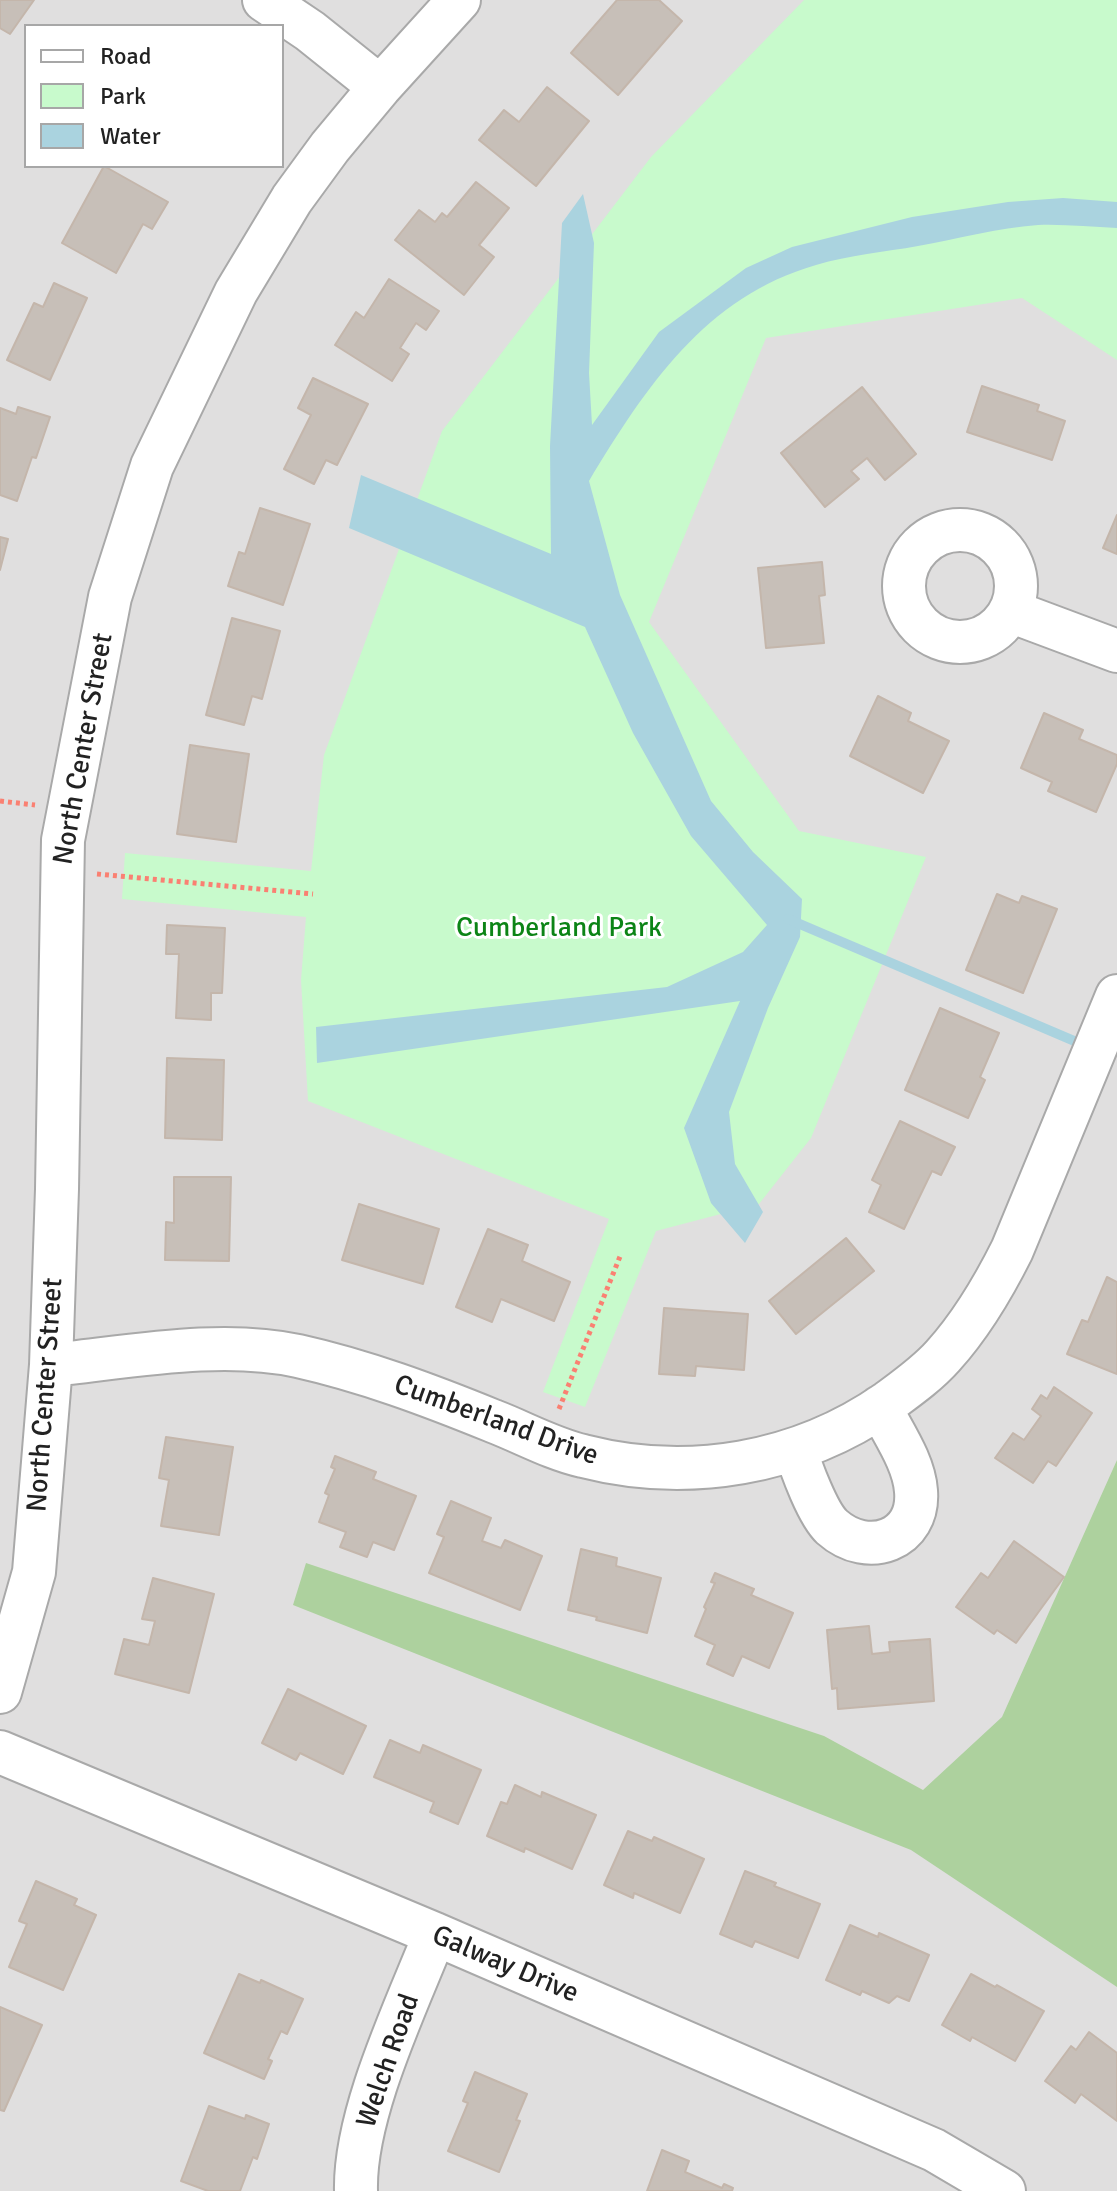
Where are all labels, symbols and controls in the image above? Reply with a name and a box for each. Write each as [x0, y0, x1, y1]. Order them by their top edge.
legend [24, 24, 284, 168]
text: Road [100, 41, 151, 71]
text: Park [100, 81, 146, 111]
text: Water [100, 121, 160, 151]
street label: North Center Street [47, 631, 121, 867]
park label: Cumberland Park [456, 912, 662, 946]
street label: North Center Street [21, 1277, 71, 1513]
street label: Cumberland Drive [389, 1368, 603, 1474]
street label: Galway Drive [427, 1919, 583, 2011]
street label: Welch Road [350, 1990, 428, 2132]

